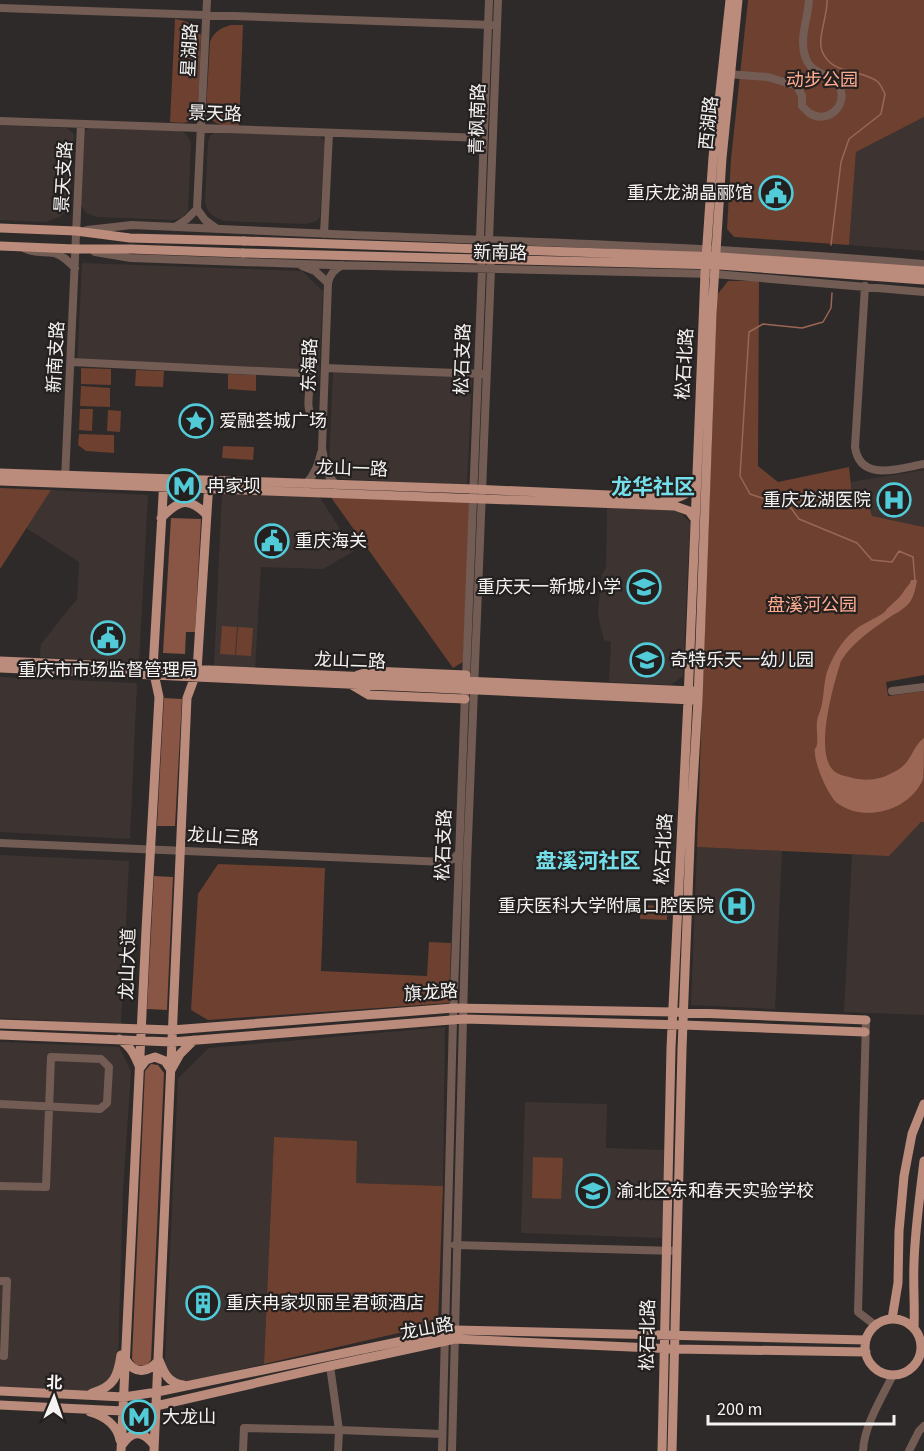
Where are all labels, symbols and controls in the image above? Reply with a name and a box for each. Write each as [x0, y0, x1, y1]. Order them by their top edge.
street label: 星湖路 [176, 22, 204, 78]
park label: 动步公园 [786, 68, 858, 93]
street label: 青枫南路 [464, 83, 492, 155]
street label: 西湖路 [694, 95, 724, 151]
street label: 景天路 [188, 101, 242, 127]
street label: 景天支路 [50, 140, 78, 214]
public building icon: 重庆龙湖晶郦馆 [758, 175, 794, 211]
place label: 重庆龙湖晶郦馆 [627, 181, 753, 206]
street label: 新南路 [473, 240, 527, 266]
street label: 新南支路 [42, 320, 70, 394]
street label: 松石支路 [449, 323, 477, 395]
street label: 松石北路 [671, 327, 699, 401]
street label: 东海路 [297, 338, 323, 392]
place icon: 爱融荟城广场 [178, 403, 214, 439]
place label: 爱融荟城广场 [219, 409, 327, 434]
street label: 龙山一路 [316, 455, 388, 483]
metro station icon: 冉家坝 [166, 468, 202, 504]
district label: 龙华社区 [611, 472, 695, 502]
place label: 冉家坝 [207, 474, 261, 499]
hospital icon: 重庆龙湖医院 [876, 482, 912, 518]
place label: 重庆龙湖医院 [763, 488, 871, 513]
public building icon: 重庆海关 [254, 523, 290, 559]
place label: 重庆海关 [295, 529, 367, 554]
school or university icon: 重庆天一新城小学 [626, 569, 662, 605]
place label: 重庆天一新城小学 [477, 575, 621, 600]
park label: 盘溪河公园 [767, 593, 857, 618]
public building icon: 重庆市市场监督管理局 [90, 620, 126, 656]
school or university icon: 奇特乐天一幼儿园 [629, 642, 665, 678]
street label: 龙山二路 [314, 647, 386, 675]
place label: 奇特乐天一幼儿园 [670, 648, 814, 673]
place label: 重庆市市场监督管理局 [18, 658, 198, 683]
street label: 松石支路 [430, 809, 458, 881]
street label: 松石北路 [650, 812, 678, 886]
street label: 龙山三路 [186, 823, 260, 851]
district label: 盘溪河社区 [536, 846, 641, 876]
hospital icon: 重庆医科大学附属口腔医院 [719, 888, 755, 924]
place label: 重庆医科大学附属口腔医院 [498, 894, 714, 919]
street label: 龙山大道 [114, 928, 142, 1000]
street label: 旗龙路 [403, 979, 459, 1007]
school or university icon: 渝北区东和春天实验学校 [575, 1173, 611, 1209]
place label: 渝北区东和春天实验学校 [616, 1179, 814, 1204]
building icon: 重庆冉家坝丽呈君顿酒店 [185, 1285, 221, 1321]
place label: 重庆冉家坝丽呈君顿酒店 [226, 1291, 424, 1316]
street label: 松石北路 [635, 1299, 661, 1371]
street label: 龙山路 [398, 1312, 456, 1346]
north arrow [24, 1367, 84, 1427]
text: 北 [46, 1372, 63, 1394]
scale bar [708, 1388, 894, 1426]
text: 200 m [717, 1397, 762, 1422]
metro station icon: 大龙山 [121, 1399, 157, 1435]
place label: 大龙山 [162, 1405, 216, 1430]

